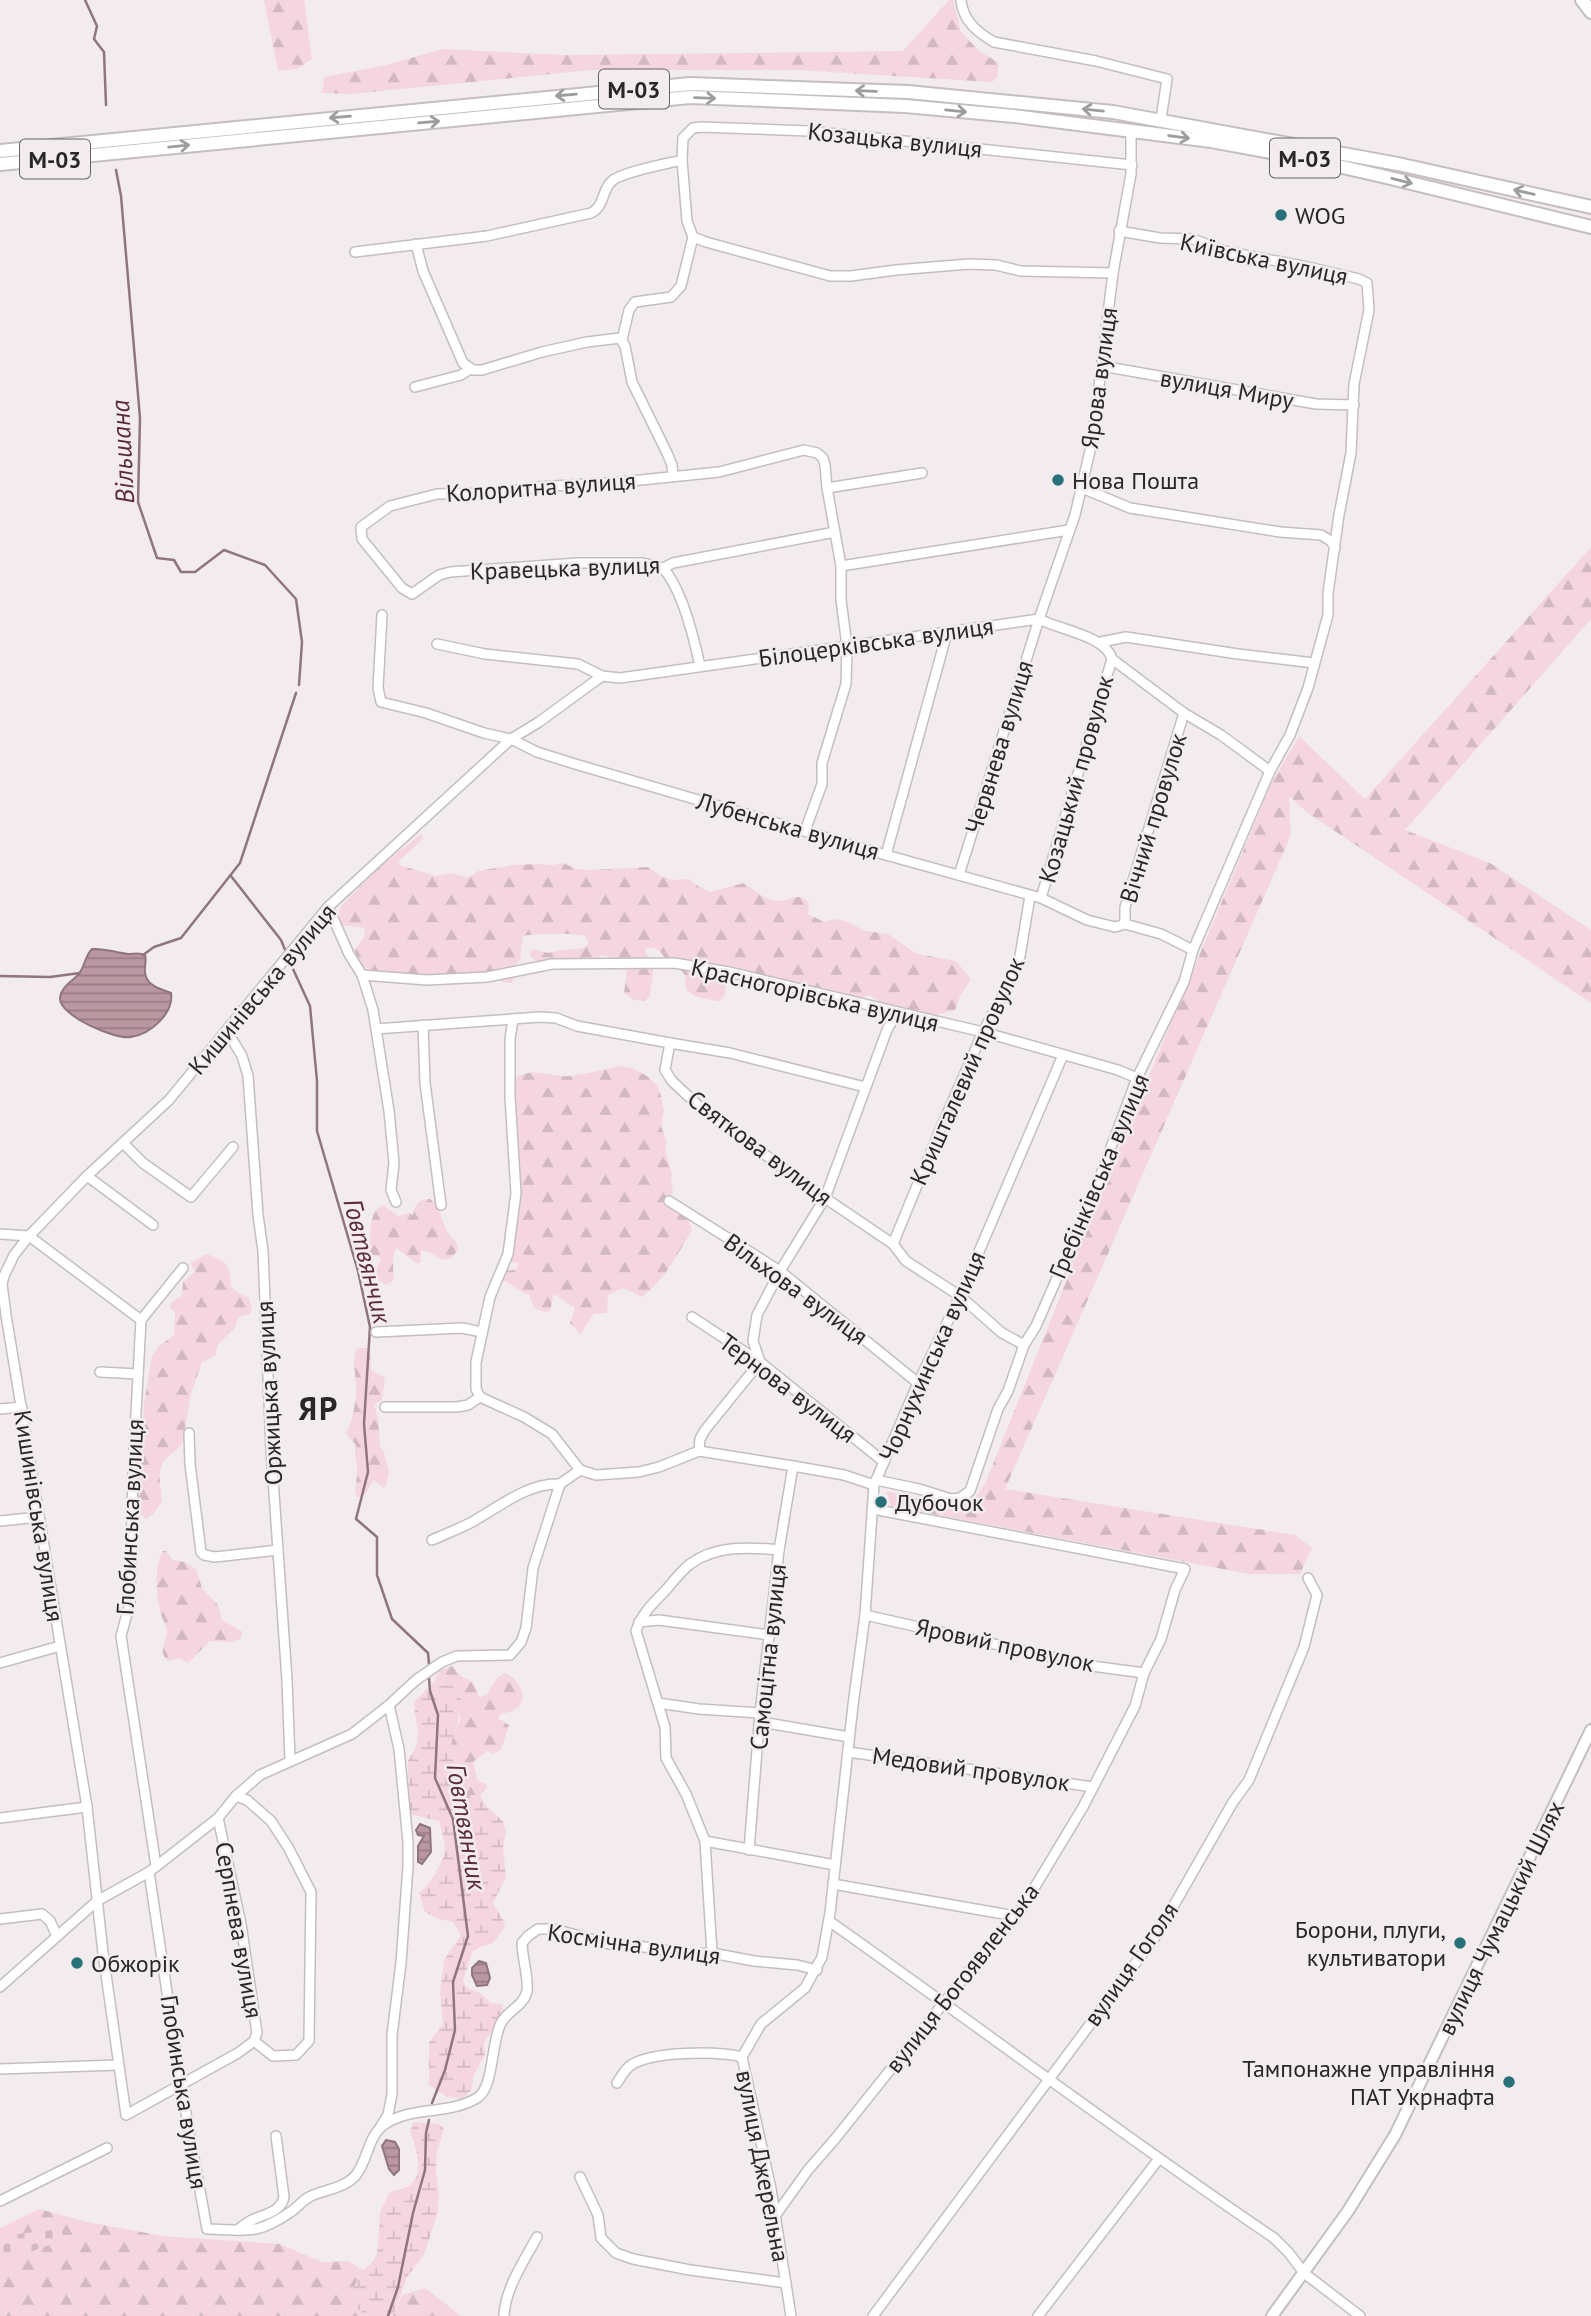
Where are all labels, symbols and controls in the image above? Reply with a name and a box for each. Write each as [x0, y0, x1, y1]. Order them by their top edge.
road number: М-03 [599, 69, 669, 108]
one-way arrow [855, 84, 878, 97]
one-way arrow [555, 89, 578, 102]
one-way arrow [693, 91, 716, 104]
one-way arrow [1082, 103, 1105, 116]
one-way arrow [944, 105, 967, 118]
one-way arrow [329, 111, 351, 124]
one-way arrow [418, 115, 440, 128]
street label: Козацька вулиця [806, 115, 984, 165]
one-way arrow [1167, 131, 1190, 144]
one-way arrow [167, 139, 189, 152]
road number: М-03 [1270, 139, 1340, 178]
road number: М-03 [20, 140, 90, 178]
one-way arrow [1390, 175, 1413, 188]
one-way arrow [1514, 184, 1536, 197]
place label: WOG [1295, 200, 1346, 231]
marker: WOG [1273, 207, 1289, 223]
street label: Київська вулиця [1177, 226, 1351, 292]
street label: Ярова вулиця [1074, 305, 1124, 451]
street label: вулиця Миру [1158, 362, 1296, 416]
water label: Вільшана [103, 399, 141, 505]
street label: Колоритна вулиця [445, 465, 637, 509]
place label: Нова Пошта [1072, 465, 1199, 496]
marker: Нова Пошта [1050, 472, 1066, 488]
street label: Кравецька вулиця [469, 549, 661, 587]
street label: Білоцерківська вулиця [756, 610, 996, 674]
street label: Червнева вулиця [958, 657, 1040, 837]
street label: Козацький провулок [1032, 671, 1121, 886]
street label: Вічний провулок [1112, 729, 1194, 907]
street label: Лубенська вулиця [692, 785, 883, 867]
street label: Кишинівська вулиця [181, 897, 343, 1081]
street label: Красногорівська вулиця [688, 951, 942, 1039]
street label: Кришталевий провулок [903, 952, 1032, 1190]
street label: Гребінківська вулиця [1042, 1069, 1156, 1283]
street label: Святкова вулиця [681, 1083, 839, 1213]
water label: Говтвянчик [336, 1195, 400, 1328]
street label: Вільхова вулиця [718, 1226, 874, 1352]
street label: Чорнухинська вулиця [872, 1246, 992, 1466]
street label: Оржицька вулиця [249, 1300, 289, 1486]
street label: Тернова вулиця [713, 1326, 863, 1450]
district label: ЯР [299, 1387, 339, 1429]
street label: Кишинівська вулиця [7, 1408, 71, 1624]
street label: Глобинська вулиця [109, 1418, 151, 1616]
place label: Дубочок [895, 1487, 984, 1518]
marker: Дубочок [873, 1494, 889, 1510]
street label: Самоцітна вулиця [743, 1562, 793, 1752]
street label: Яровий провулок [913, 1611, 1098, 1679]
street label: Медовий провулок [870, 1740, 1072, 1798]
water label: Говтвянчик [440, 1761, 495, 1894]
street label: вулиця Чумацький Шлях [1431, 1796, 1571, 2040]
street label: Серпнева вулиця [208, 1839, 270, 2021]
street label: вулиця Богоявленська [878, 1877, 1046, 2079]
street label: вулиця Гоголя [1077, 1896, 1185, 2032]
place label: Борони, плуги, культиватори [1295, 1914, 1446, 1973]
street label: Космічна вулиця [546, 1917, 722, 1971]
marker: Борони, плуги, культиватори [1452, 1935, 1468, 1951]
place label: Обжорік [91, 1948, 180, 1979]
marker: Обжорік [69, 1955, 85, 1971]
street label: Глобинська вулиця [153, 1993, 215, 2191]
place label: Тампонажне управління ПАТ Укрнафта [1242, 2053, 1495, 2112]
street label: вулиця Джерельна [729, 2067, 797, 2265]
marker: Тампонажне управління ПАТ Укрнафта [1501, 2074, 1517, 2090]

